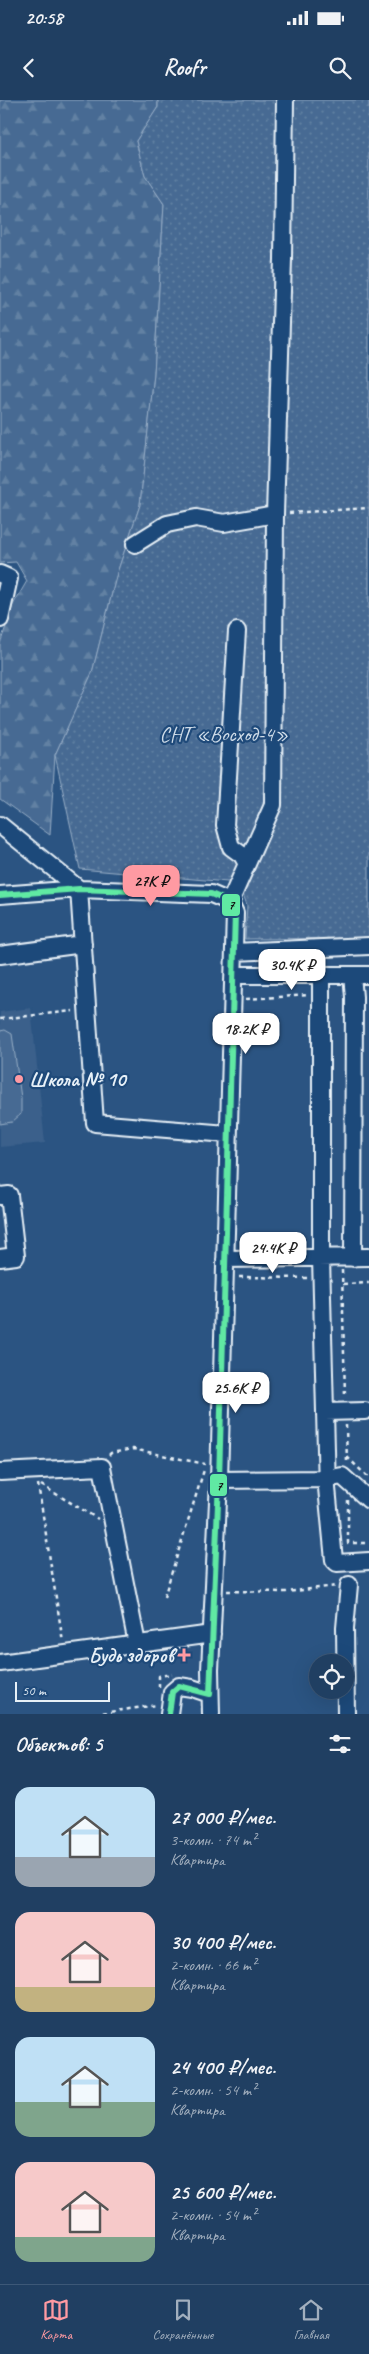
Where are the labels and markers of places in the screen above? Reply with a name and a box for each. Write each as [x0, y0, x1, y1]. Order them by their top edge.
pin: 27K ₽ [116, 864, 186, 907]
pin: 30.4K ₽ [246, 948, 338, 991]
pin: 18.2K ₽ [200, 1012, 292, 1055]
place label: Школа № 10 [29, 1066, 128, 1092]
marker: Школа № 10 [13, 1073, 25, 1085]
pin: 24.4K ₽ [227, 1232, 319, 1274]
pin: 25.6K ₽ [190, 1372, 282, 1414]
place label: Будь здоров [89, 1642, 178, 1668]
marker: Будь здоров [178, 1649, 190, 1661]

